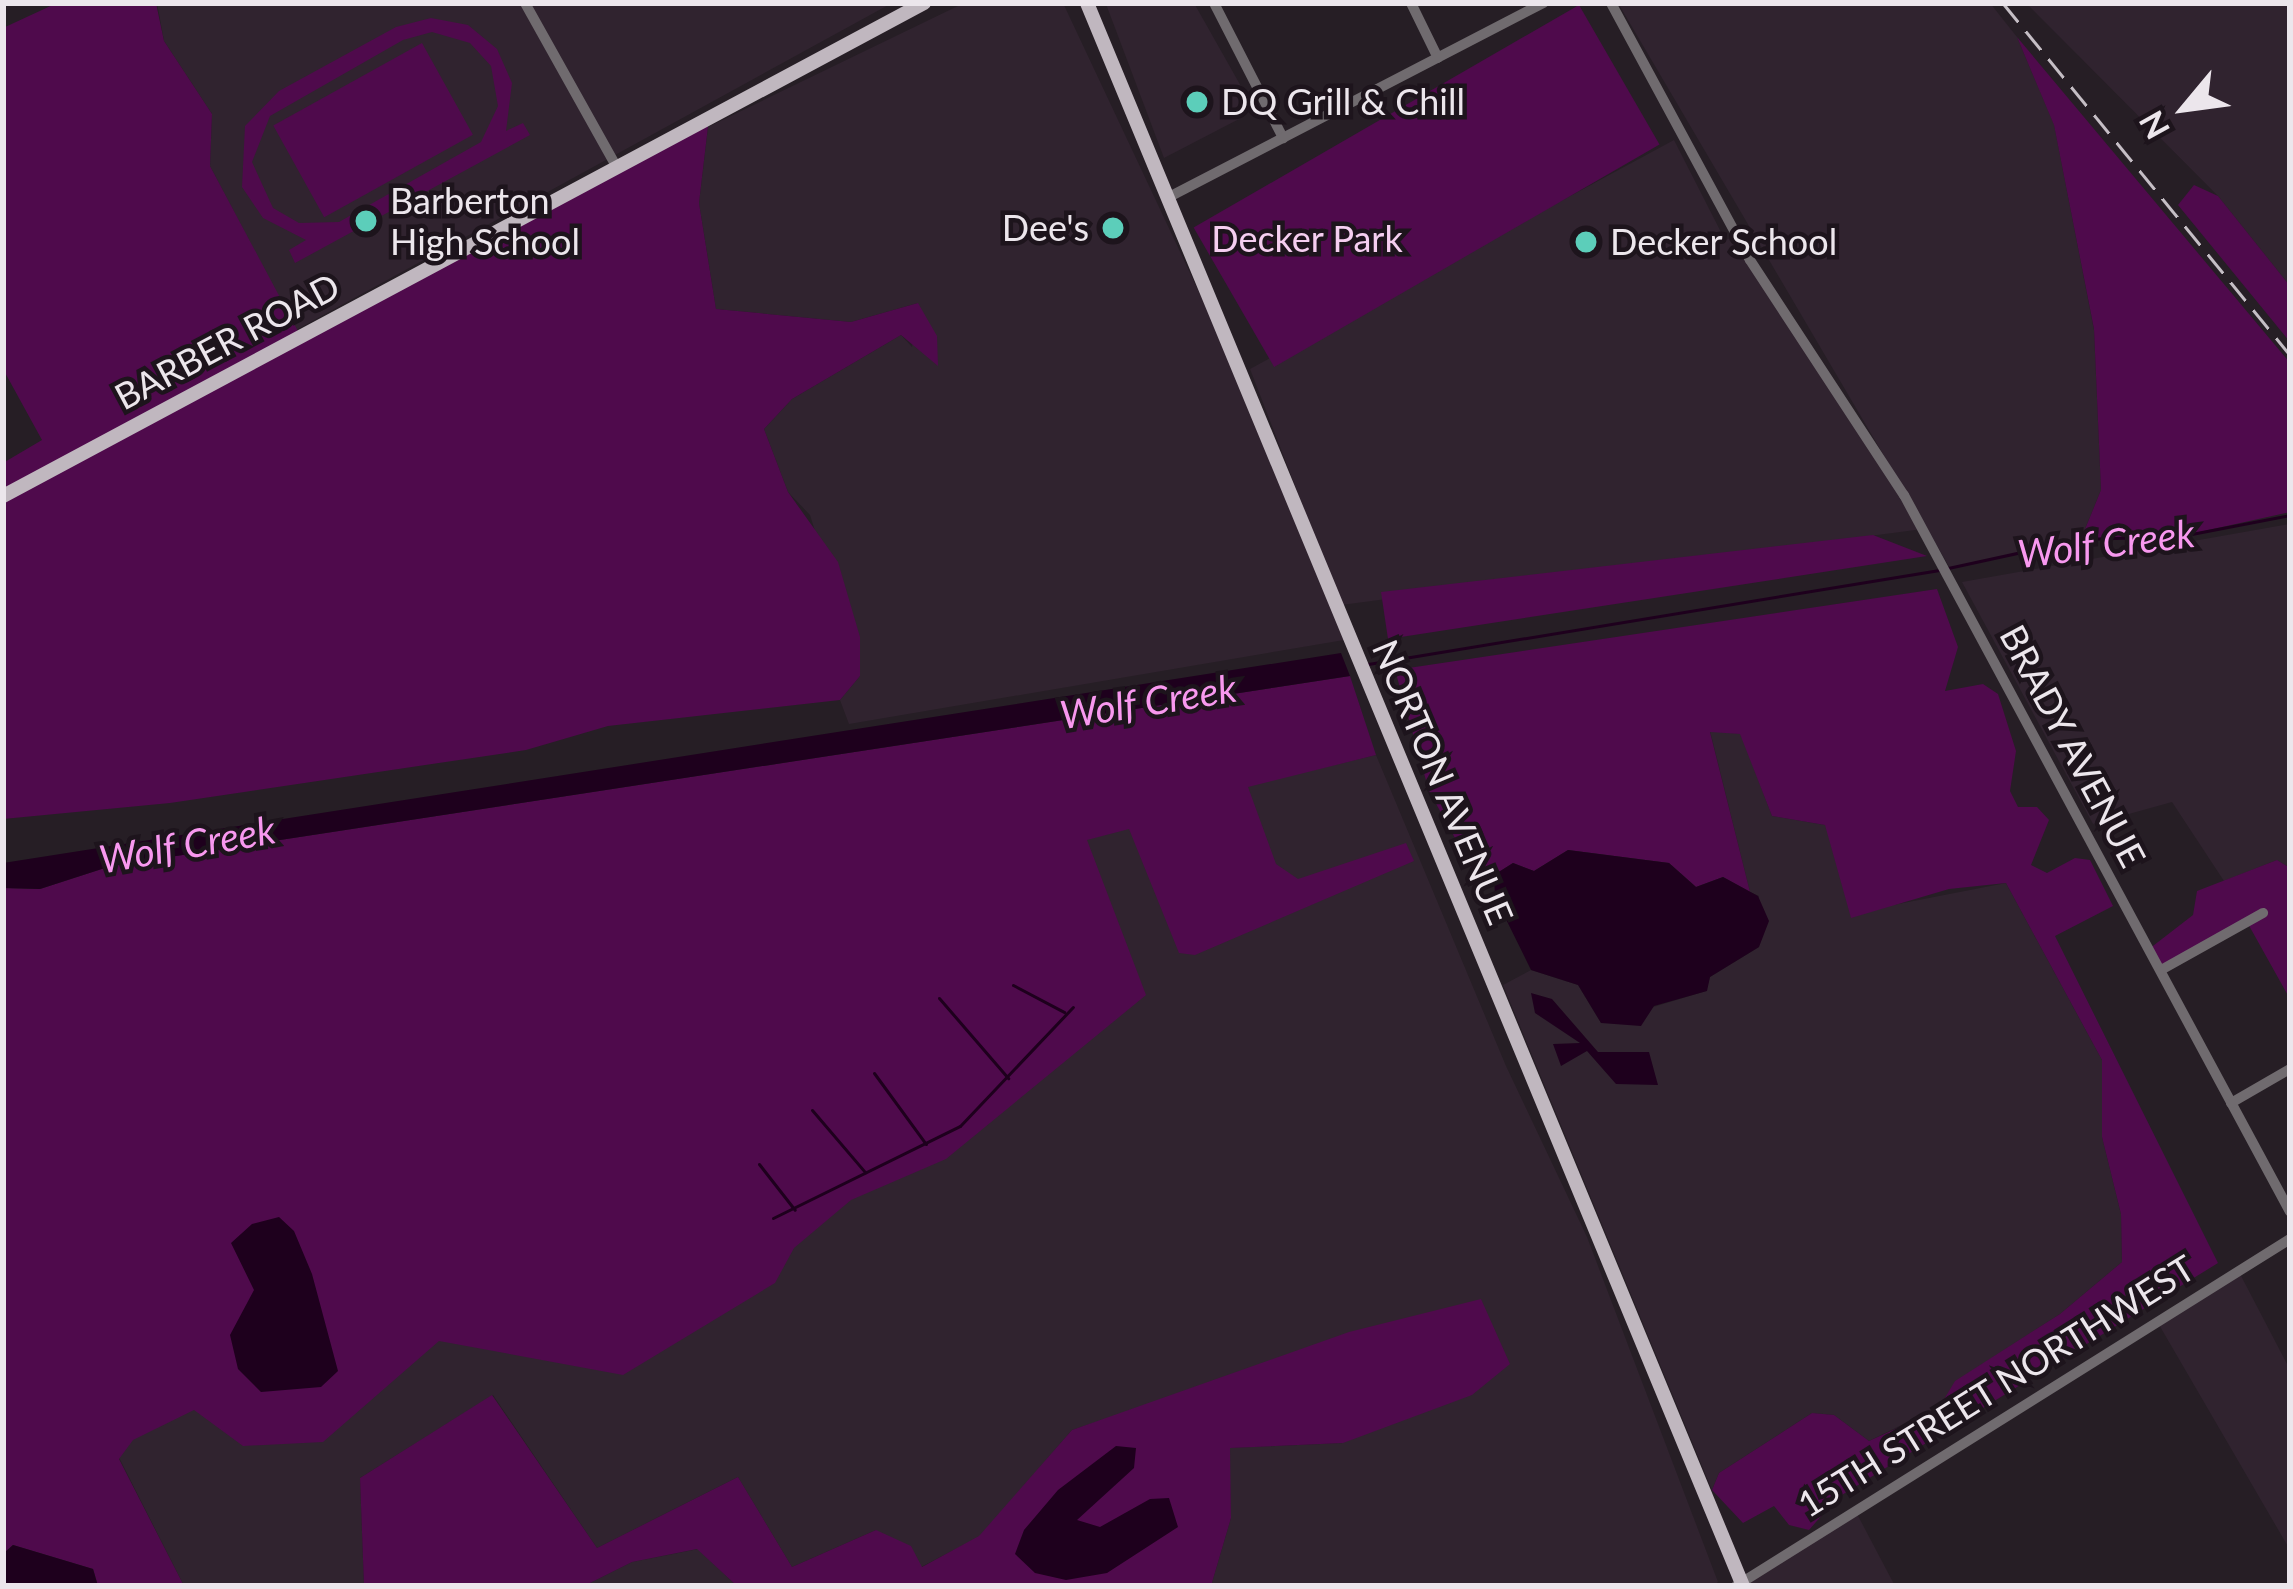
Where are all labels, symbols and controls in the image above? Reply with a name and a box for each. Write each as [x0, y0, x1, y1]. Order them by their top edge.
north arrow [2125, 48, 2245, 168]
place label: DQ Grill & Chill [1221, 80, 1465, 124]
marker: DQ Grill & Chill [1184, 89, 1210, 115]
text: N [2130, 105, 2177, 146]
place label: Barberton High School [390, 178, 580, 263]
place label: Dee's [1002, 206, 1089, 250]
marker: Barberton High School [353, 208, 379, 234]
marker: Dee's [1100, 215, 1126, 241]
park label: Decker Park [1211, 217, 1403, 261]
place label: Decker School [1610, 220, 1838, 264]
marker: Decker School [1573, 229, 1599, 255]
street label: BARBER ROAD [107, 264, 347, 418]
water label: Wolf Creek [2015, 509, 2197, 577]
street label: BRADY AVENUE [1991, 617, 2155, 875]
street label: NORTON AVENUE [1363, 633, 1523, 931]
water label: Wolf Creek [1056, 664, 1240, 738]
water label: Wolf Creek [95, 805, 279, 883]
street label: 15TH STREET NORTHWEST [1789, 1246, 2203, 1526]

